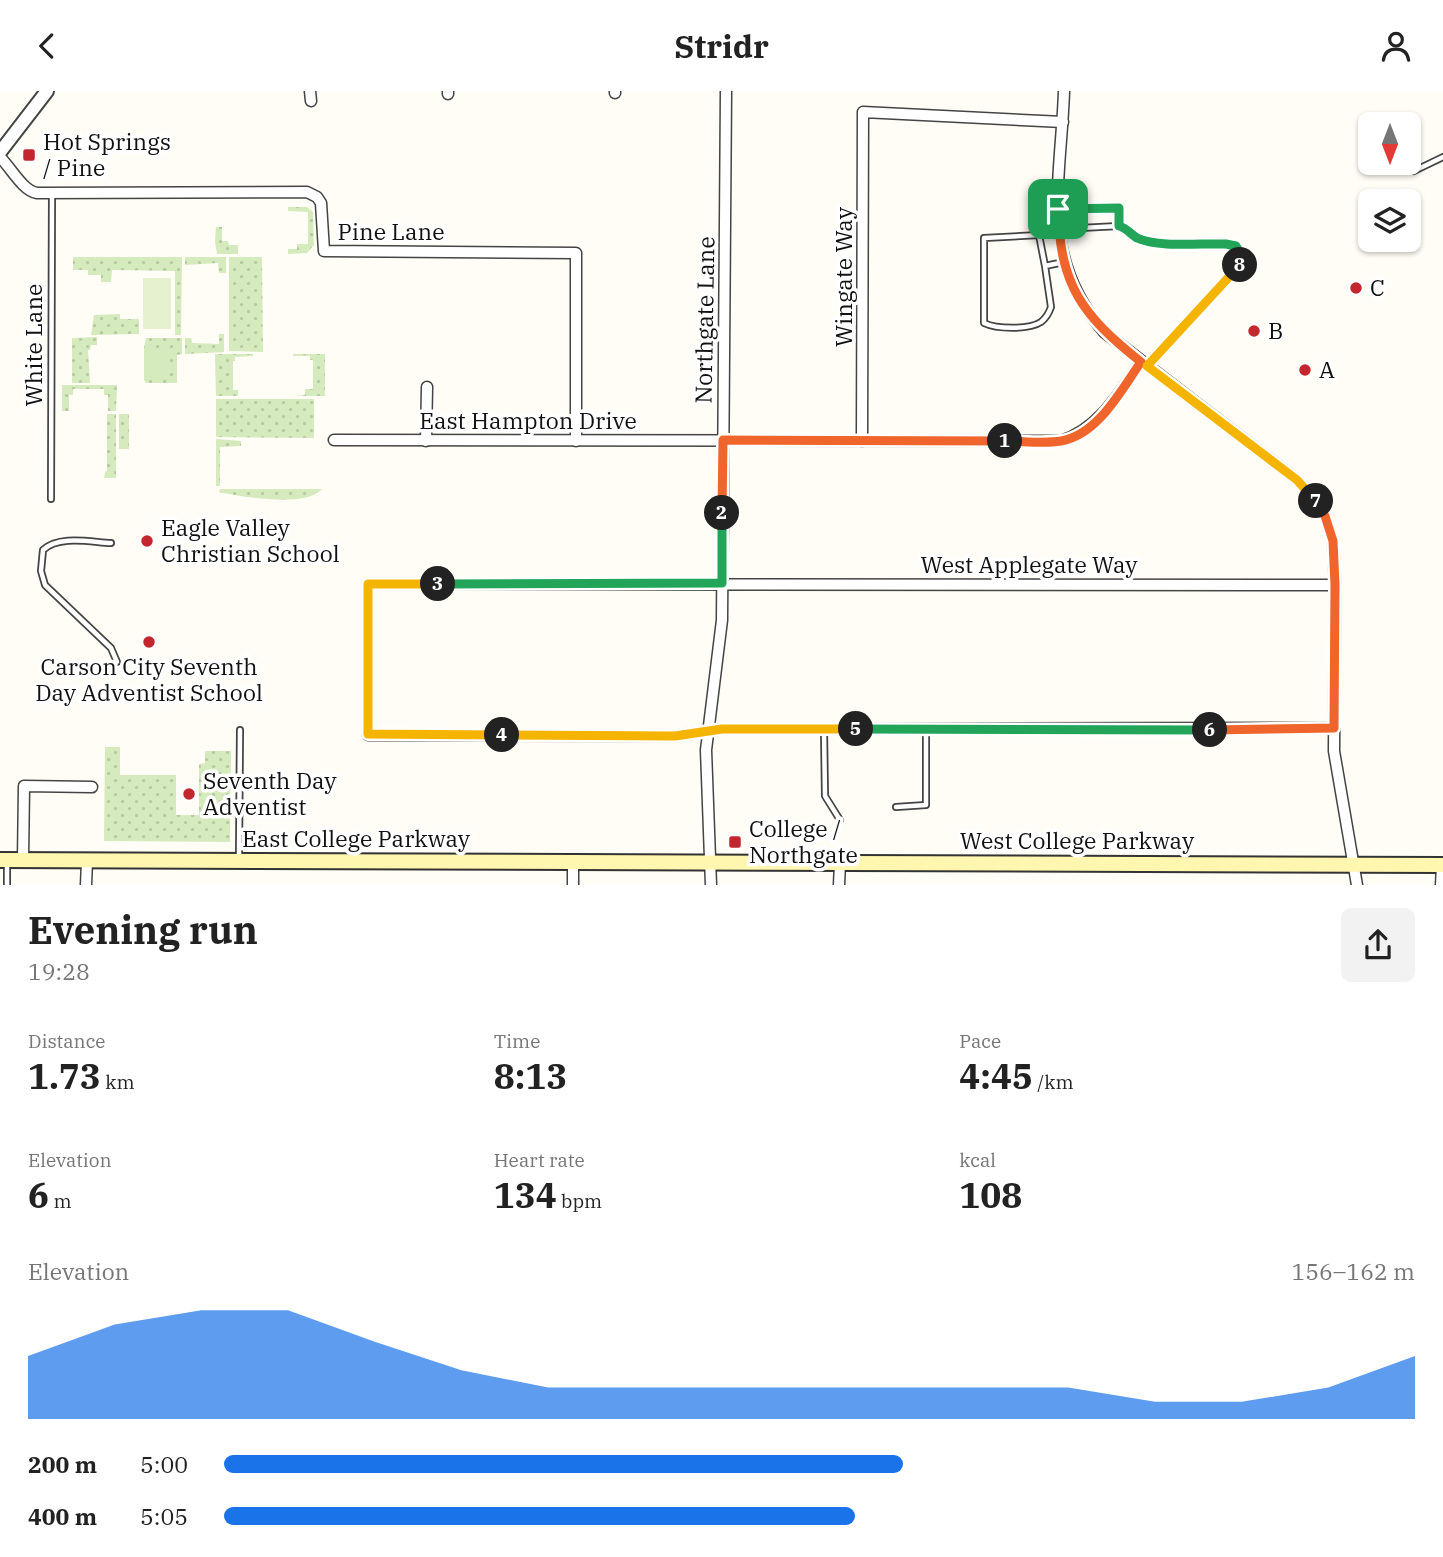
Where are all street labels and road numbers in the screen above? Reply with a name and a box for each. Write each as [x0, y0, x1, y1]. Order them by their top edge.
street label: Wingate Way [828, 206, 858, 347]
street label: Pine Lane [337, 216, 445, 246]
street label: Northgate Lane [688, 236, 720, 404]
street label: White Lane [18, 284, 48, 406]
street label: East Hampton Drive [419, 405, 637, 435]
street label: West Applegate Way [920, 549, 1138, 579]
street label: East College Parkway [242, 823, 471, 853]
street label: West College Parkway [960, 825, 1195, 855]

